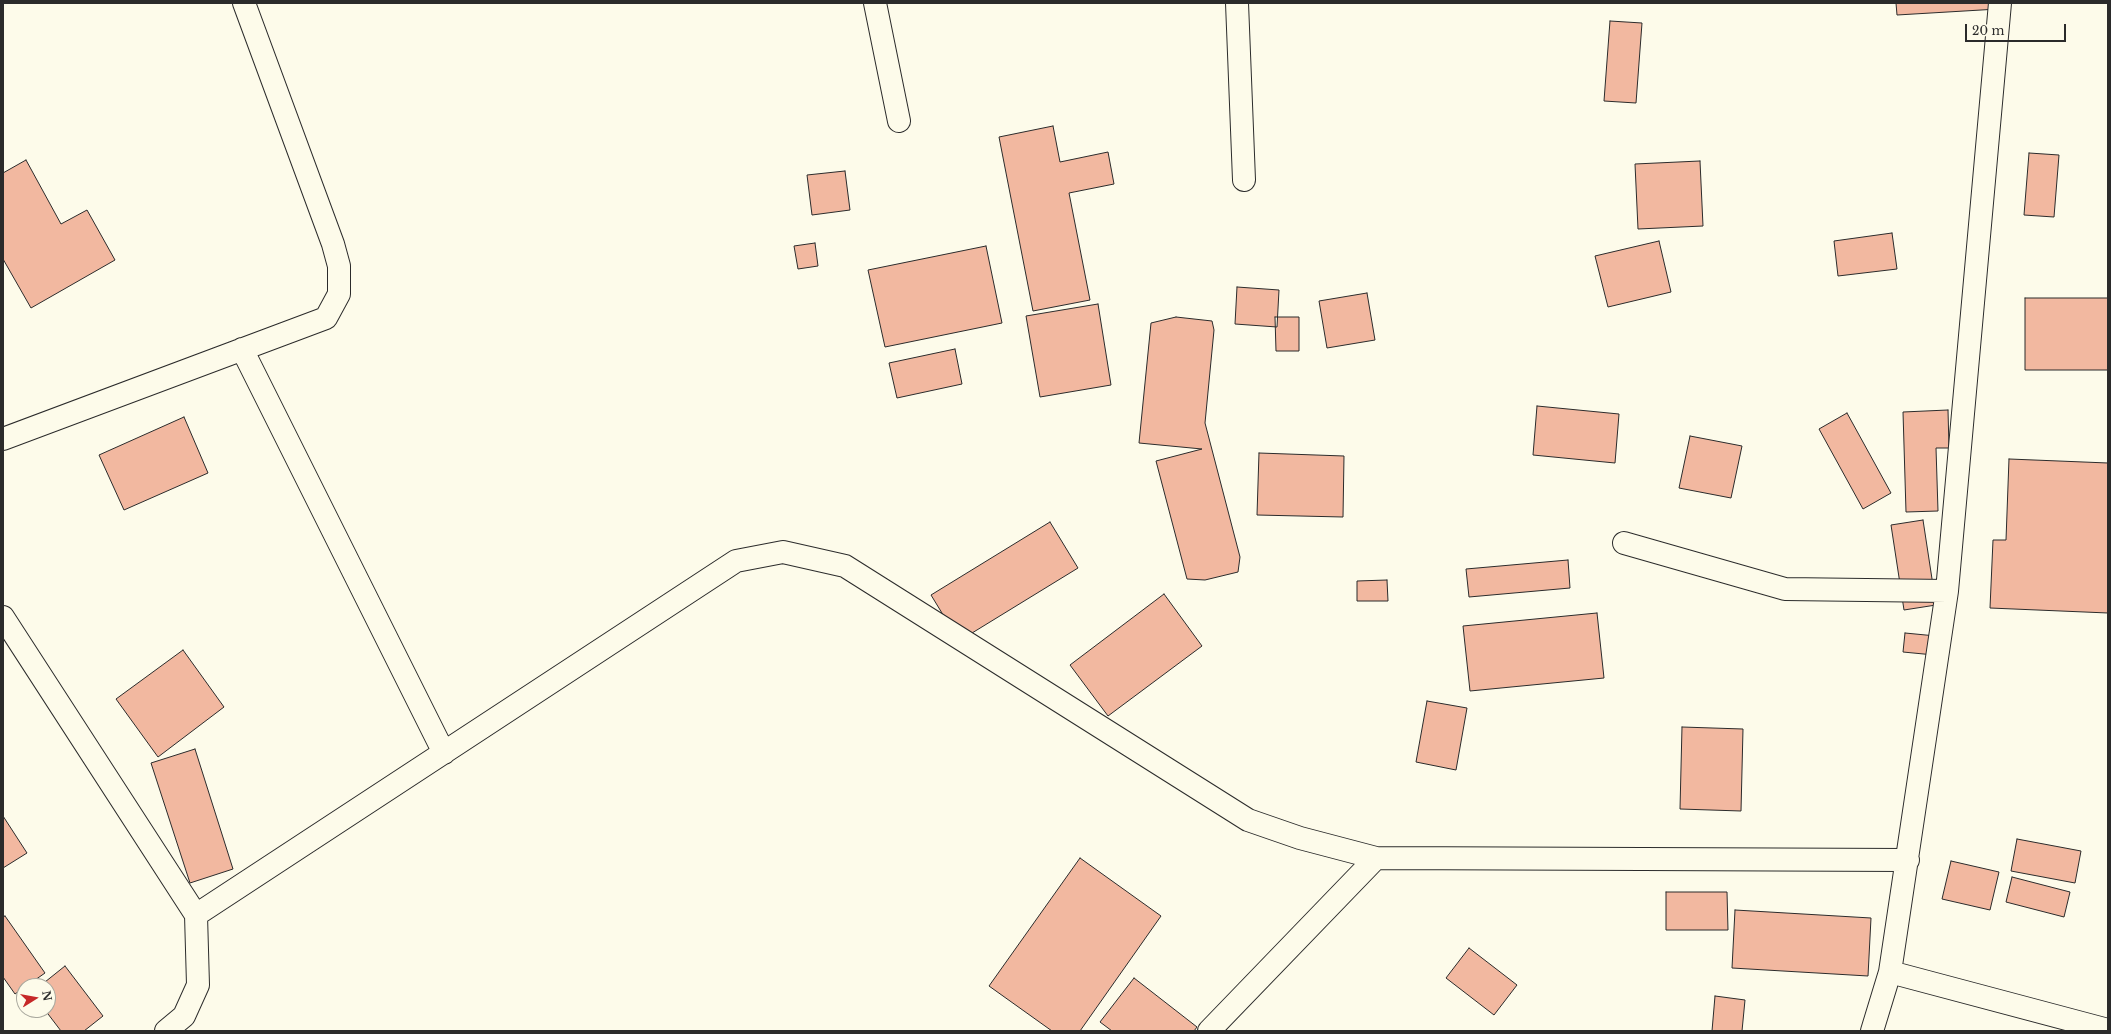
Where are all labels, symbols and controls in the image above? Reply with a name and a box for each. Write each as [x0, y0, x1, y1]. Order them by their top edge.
scale bar [1967, 16, 2068, 42]
text: 20 m [1972, 23, 2004, 38]
north arrow [16, 978, 56, 1018]
text: N [39, 989, 55, 1002]

